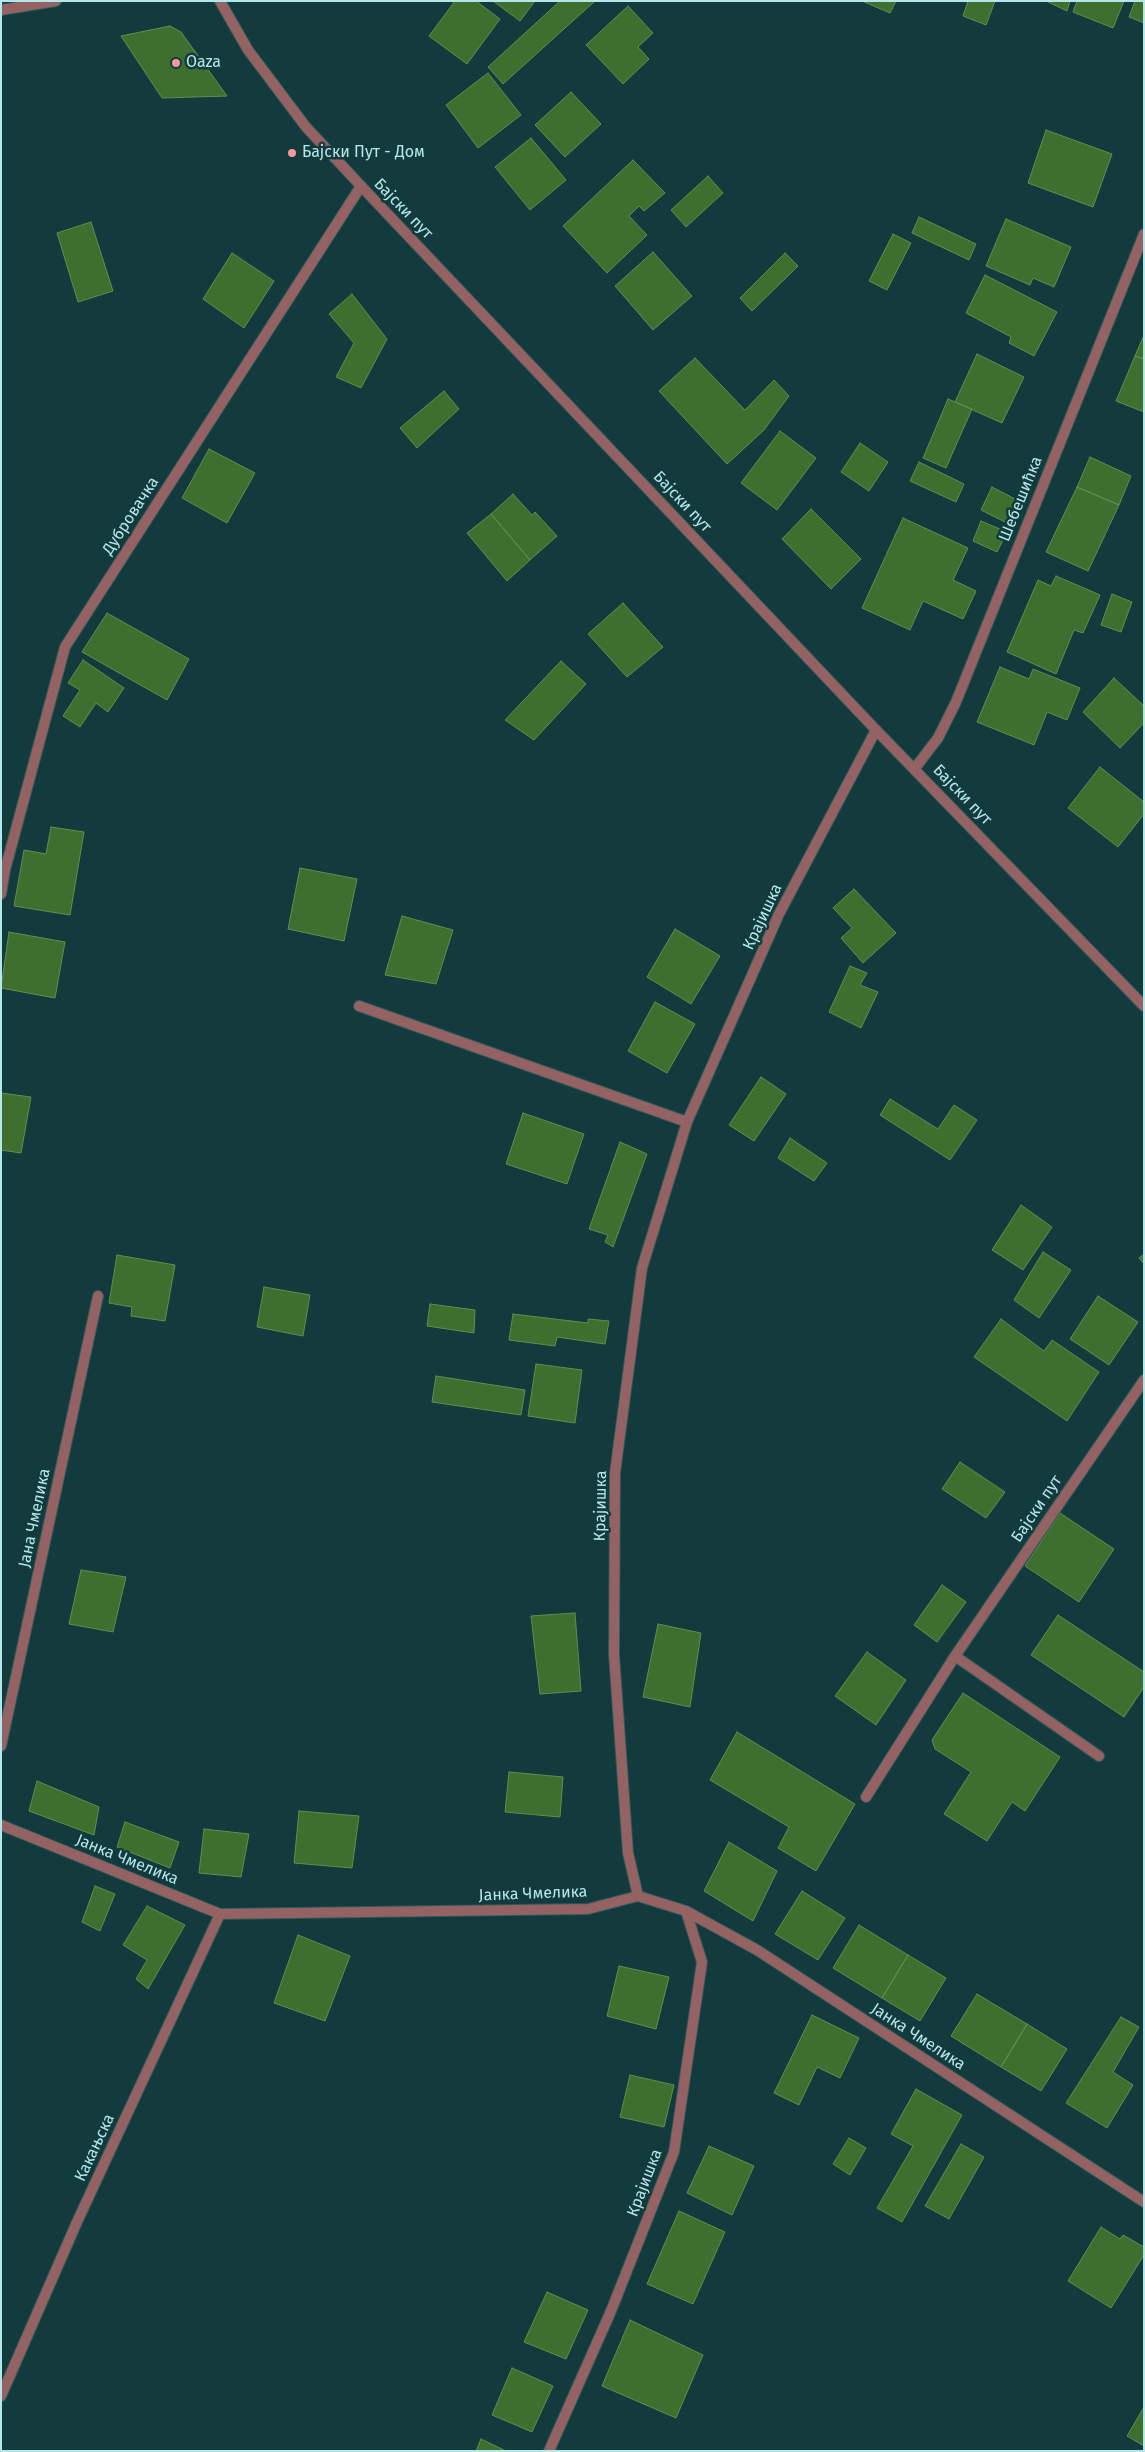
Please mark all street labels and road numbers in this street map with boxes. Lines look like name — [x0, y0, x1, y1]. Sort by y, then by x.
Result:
street label: Бајски пут — [369, 175, 437, 243]
street label: Шебешићка — [995, 454, 1047, 544]
street label: Бајски пут — [649, 467, 715, 537]
street label: Дубровачка — [99, 474, 163, 558]
street label: Бајски пут — [928, 761, 996, 829]
street label: Крајишка — [739, 881, 787, 953]
street label: Јана Чмелика — [15, 1467, 55, 1569]
street label: Крајишка — [591, 1470, 611, 1542]
street label: Бајски пут — [1008, 1472, 1066, 1546]
street label: Јанка Чмелика — [73, 1831, 181, 1889]
street label: Јанка Чмелика — [478, 1883, 588, 1905]
street label: Јанка Чмелика — [867, 1999, 969, 2075]
street label: Какањска — [71, 2111, 119, 2185]
street label: Крајишка — [623, 2146, 667, 2220]

